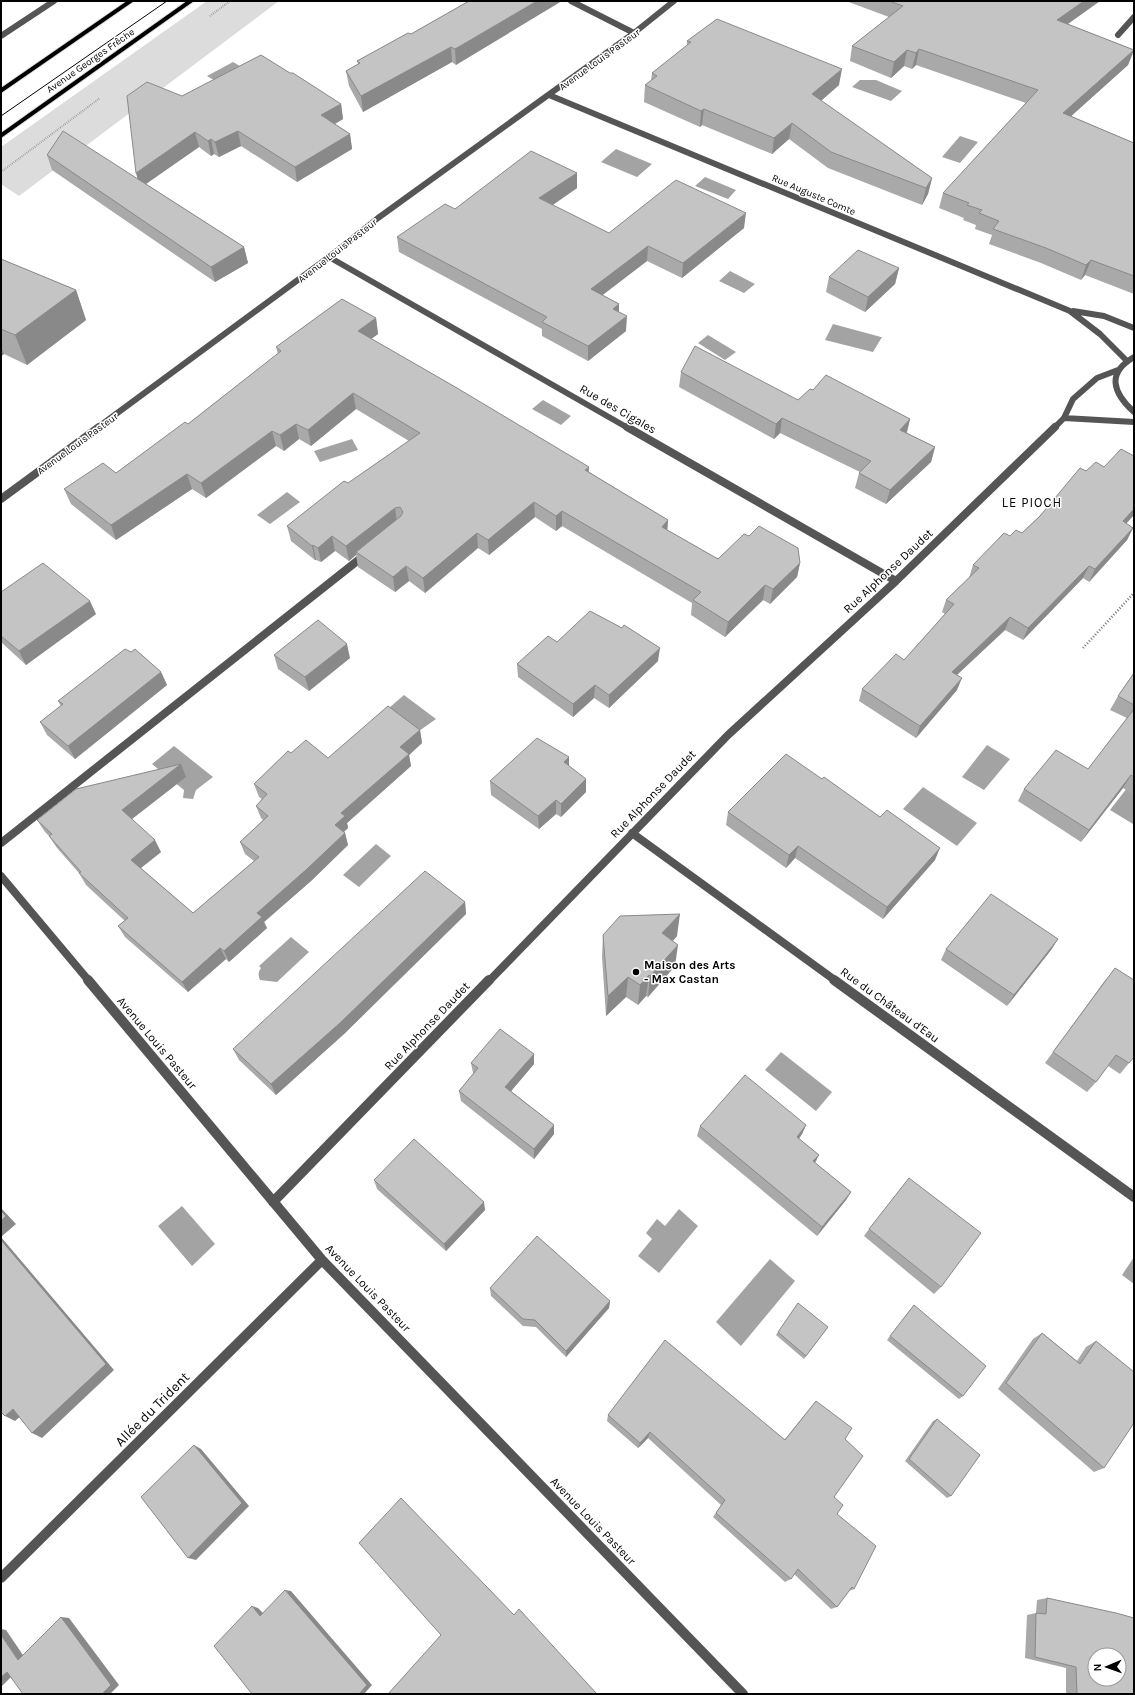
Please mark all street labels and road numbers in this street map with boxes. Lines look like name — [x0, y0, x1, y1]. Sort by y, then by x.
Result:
street label: Avenue Georges Frêche — [44, 26, 137, 96]
street label: Avenue Louis Pasteur — [557, 26, 643, 93]
street label: Rue Auguste Comte — [770, 172, 857, 218]
street label: Avenue Louis Pasteur — [296, 216, 380, 285]
street label: Rue des Cigales — [577, 381, 659, 437]
street label: Avenue Louis Pasteur — [35, 410, 121, 477]
street label: Rue Alphonse Daudet — [840, 526, 936, 616]
street label: Rue Alphonse Daudet — [607, 747, 699, 841]
street label: Rue du Château d'Eau — [838, 964, 942, 1046]
street label: Rue Alphonse Daudet — [381, 979, 473, 1073]
street label: Avenue Louis Pasteur — [114, 994, 200, 1093]
street label: Avenue Louis Pasteur — [323, 1241, 414, 1335]
street label: Allée du Trident — [112, 1369, 193, 1450]
street label: Avenue Louis Pasteur — [548, 1474, 639, 1568]

